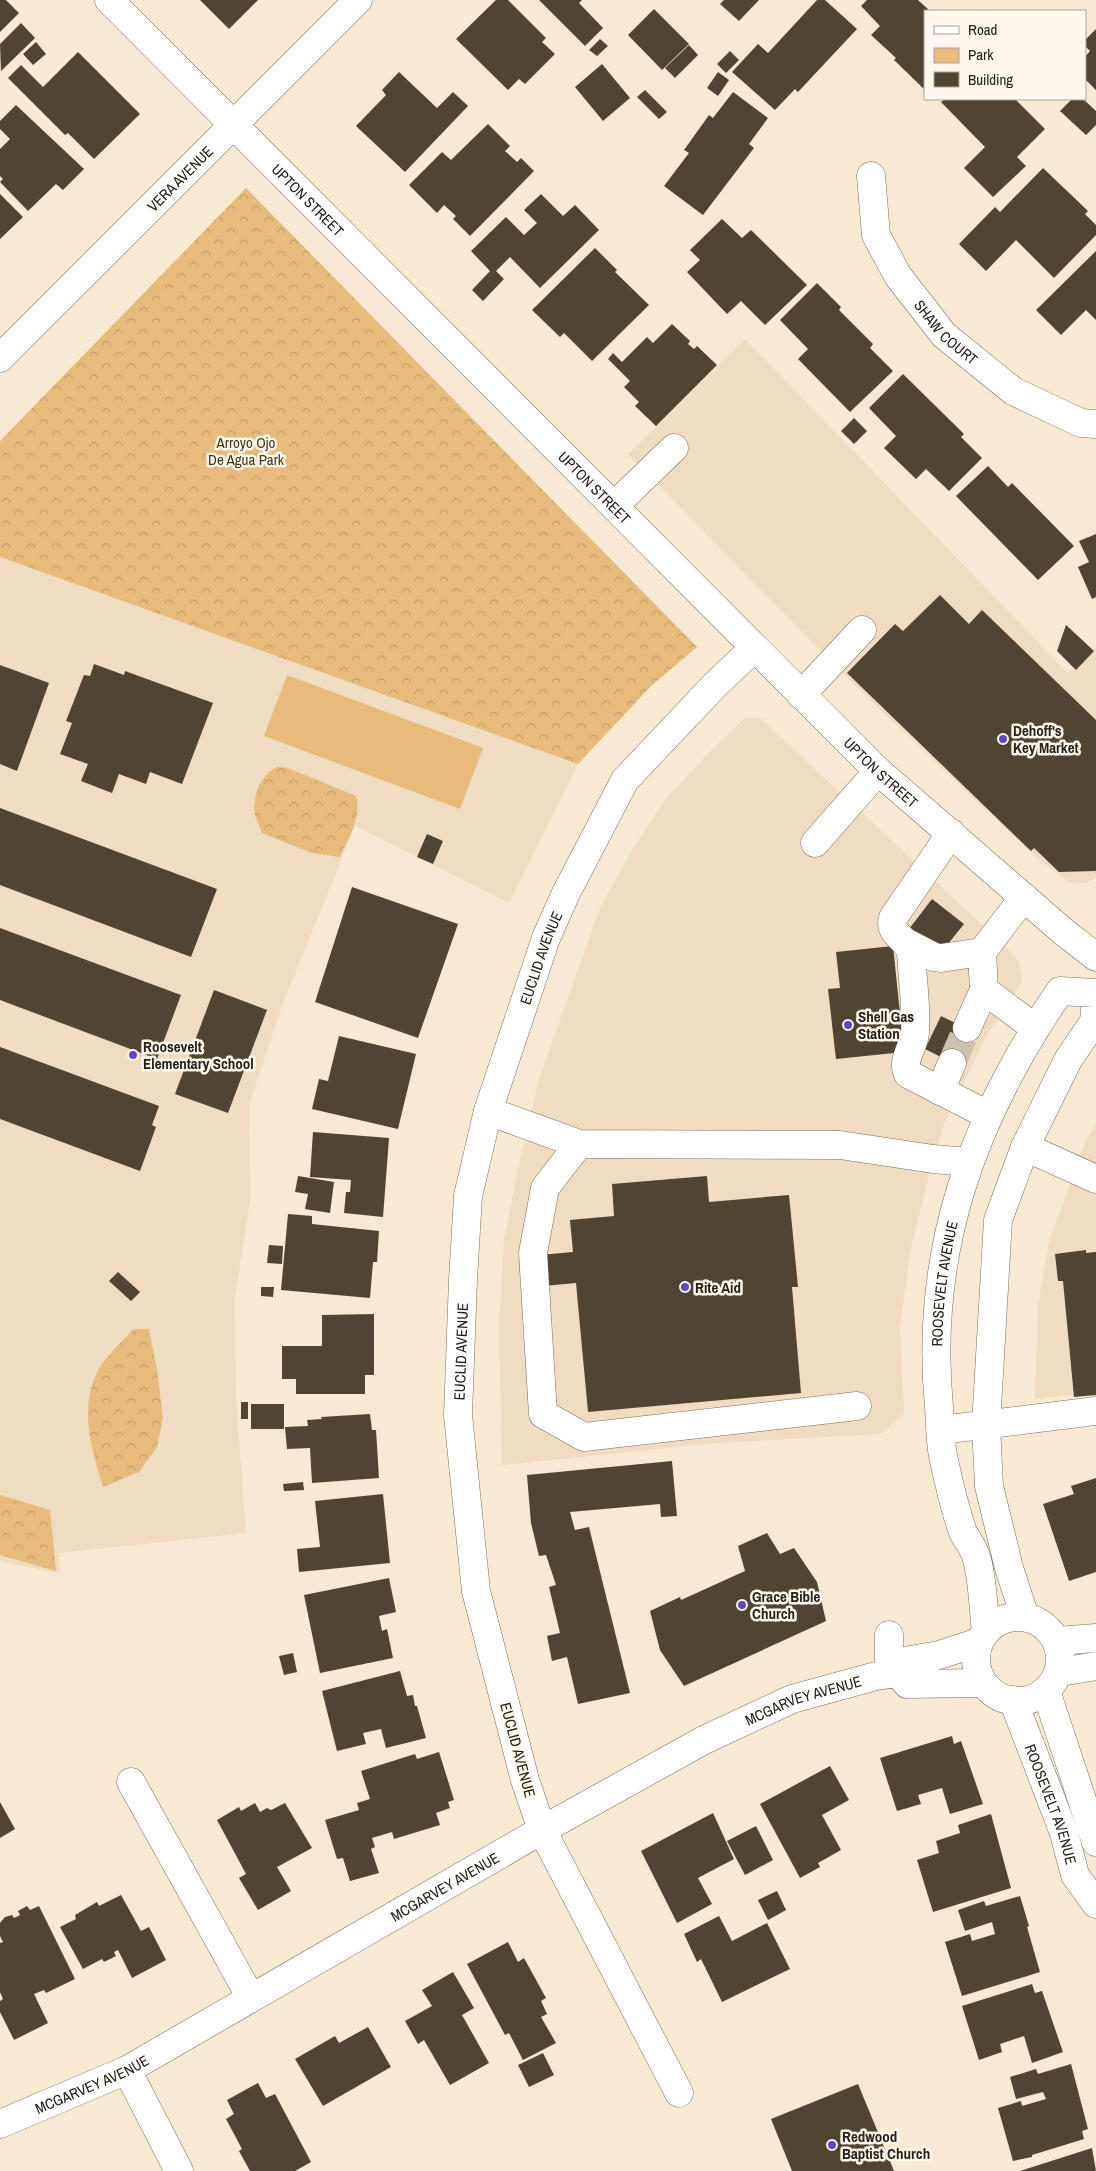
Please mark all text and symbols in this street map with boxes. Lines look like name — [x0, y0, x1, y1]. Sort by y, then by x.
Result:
legend — [924, 10, 1086, 100]
text: Road — [968, 19, 997, 40]
text: Park — [968, 44, 994, 65]
text: Building — [968, 69, 1013, 90]
street label: VERA AVENUE — [142, 141, 217, 216]
street label: UPTON STREET — [267, 159, 349, 241]
street label: SHAW COURT — [910, 295, 983, 369]
park label: Arroyo Ojo De Agua Park — [208, 432, 285, 470]
street label: UPTON STREET — [554, 446, 636, 528]
place label: Dehoff's Key Market — [1013, 720, 1079, 758]
street label: UPTON STREET — [839, 732, 923, 812]
marker: Dehoff's Key Market — [997, 733, 1009, 745]
street label: EUCLID AVENUE — [514, 908, 567, 1007]
place label: Shell Gas Station — [858, 1006, 914, 1044]
marker: Shell Gas Station — [842, 1019, 854, 1031]
place label: Roosevelt Elementary School — [143, 1036, 254, 1074]
marker: Roosevelt Elementary School — [127, 1049, 139, 1061]
street label: ROOSEVELT AVENUE — [926, 1218, 962, 1347]
place label: Rite Aid — [695, 1277, 741, 1298]
marker: Rite Aid — [679, 1281, 691, 1293]
street label: EUCLID AVENUE — [448, 1302, 473, 1401]
place label: Grace Bible Church — [752, 1586, 821, 1624]
marker: Grace Bible Church — [736, 1599, 748, 1611]
street label: MCGARVEY AVENUE — [741, 1670, 864, 1730]
street label: EUCLID AVENUE — [495, 1700, 541, 1800]
street label: ROOSEVELT AVENUE — [1020, 1741, 1082, 1867]
street label: MCGARVEY AVENUE — [386, 1847, 503, 1926]
street label: MCGARVEY AVENUE — [32, 2049, 152, 2119]
place label: Redwood Baptist Church — [842, 2126, 930, 2164]
marker: Redwood Baptist Church — [826, 2139, 838, 2151]

